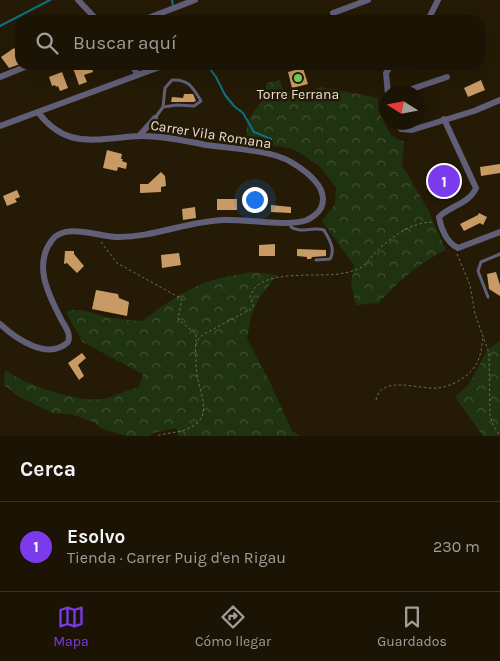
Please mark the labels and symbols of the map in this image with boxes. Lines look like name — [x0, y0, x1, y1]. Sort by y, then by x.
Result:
marker: Torre Ferrana — [292, 72, 304, 84]
north arrow — [380, 85, 425, 130]
place label: Torre Ferrana — [257, 86, 339, 103]
street label: Carrer Vila Romana — [149, 117, 273, 152]
pin: 1 — [428, 162, 460, 200]
your location — [242, 187, 268, 213]

